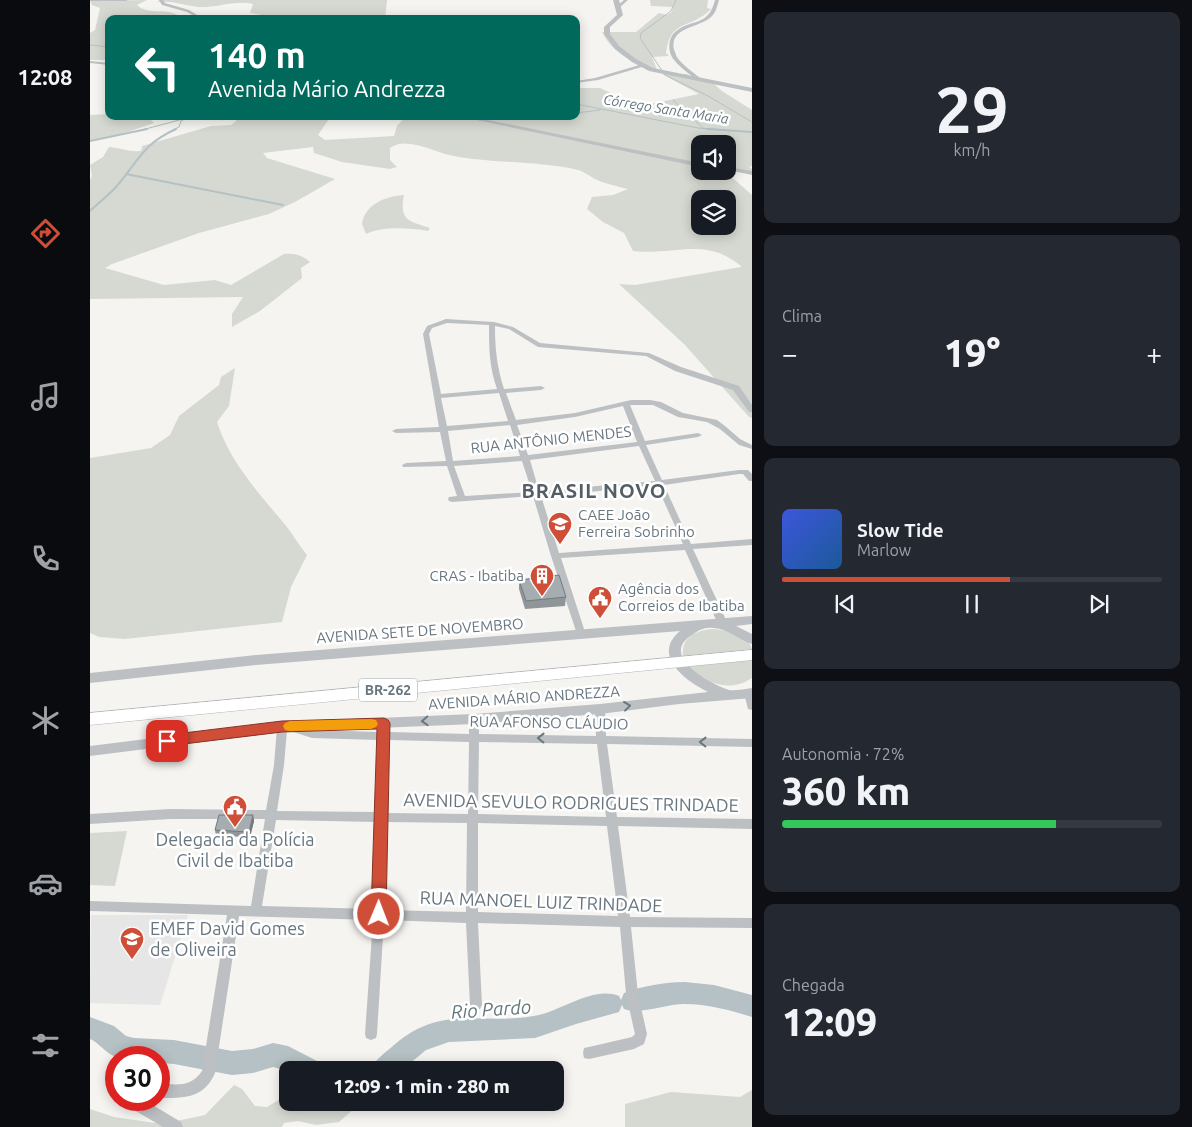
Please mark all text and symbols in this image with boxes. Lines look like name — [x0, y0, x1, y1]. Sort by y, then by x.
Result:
icon: left — [125, 35, 190, 100]
text: 140 m — [208, 35, 306, 75]
text: 12:08 — [17, 64, 73, 89]
text: 29 — [935, 72, 1009, 145]
text: Avenida Mário Andrezza — [208, 76, 446, 101]
water label: Córrego Santa Maria — [602, 91, 730, 127]
map controls — [691, 135, 736, 235]
button: sound — [691, 135, 736, 180]
text: km/h — [954, 141, 990, 159]
button: layers — [691, 190, 736, 235]
icon: directions — [28, 216, 63, 251]
text: Clima — [782, 307, 822, 325]
text: 19° — [944, 332, 1000, 374]
text: − — [782, 338, 798, 369]
text: + — [1146, 338, 1162, 369]
icon: music — [28, 379, 63, 414]
street label: RUA ANTÔNIO MENDES — [470, 423, 632, 456]
district label: BRASIL NOVO — [521, 479, 667, 502]
place label: CAEE João Ferreira Sobrinho — [578, 506, 695, 540]
school or university icon: CAEE João Ferreira Sobrinho — [547, 511, 573, 545]
text: Slow Tide — [857, 519, 944, 541]
icon: phone — [28, 541, 63, 576]
text: Marlow — [857, 541, 911, 559]
building icon: CRAS - Ibatiba — [529, 563, 555, 597]
place label: CRAS - Ibatiba — [430, 567, 524, 584]
place label: Agência dos Correios de Ibatiba — [618, 580, 745, 614]
public building icon: Agência dos Correios de Ibatiba — [587, 585, 613, 619]
icon: previous — [831, 590, 859, 618]
icon: pause — [958, 590, 986, 618]
icon: next — [1085, 590, 1113, 618]
street label: AVENIDA SETE DE NOVEMBRO — [316, 615, 524, 646]
road number: BR-262 — [359, 678, 417, 702]
street label: AVENIDA MÁRIO ANDREZZA — [428, 682, 621, 713]
one-way arrow — [624, 701, 632, 712]
icon: climate — [28, 703, 63, 738]
street label: RUA AFONSO CLÁUDIO — [469, 713, 629, 732]
one-way arrow — [421, 716, 429, 727]
pin — [146, 720, 188, 762]
icon: arrive — [153, 727, 181, 755]
one-way arrow — [537, 733, 544, 743]
one-way arrow — [699, 736, 707, 747]
text: Autonomia · 72% — [782, 745, 904, 763]
text: 360 km — [782, 770, 910, 812]
street label: AVENIDA SEVULO RODRIGUES TRINDADE — [403, 789, 739, 815]
public building icon: Delegacia da Polícia Civil de Ibatiba — [222, 794, 248, 828]
place label: Delegacia da Polícia Civil de Ibatiba — [155, 829, 315, 870]
icon: car — [28, 866, 63, 901]
position arrow — [352, 887, 404, 939]
street label: RUA MANOEL LUIZ TRINDADE — [419, 887, 663, 915]
place label: EMEF David Gomes de Oliveira — [150, 918, 305, 959]
school or university icon: EMEF David Gomes de Oliveira — [119, 926, 145, 960]
text: Chegada — [782, 976, 845, 994]
water label: Rio Pardo — [450, 995, 532, 1023]
text: 12:09 — [782, 1001, 877, 1043]
icon: filters — [28, 1028, 63, 1063]
speed limit sign: 30 — [105, 1046, 170, 1111]
text: 12:09 · 1 min · 280 m — [333, 1075, 510, 1097]

